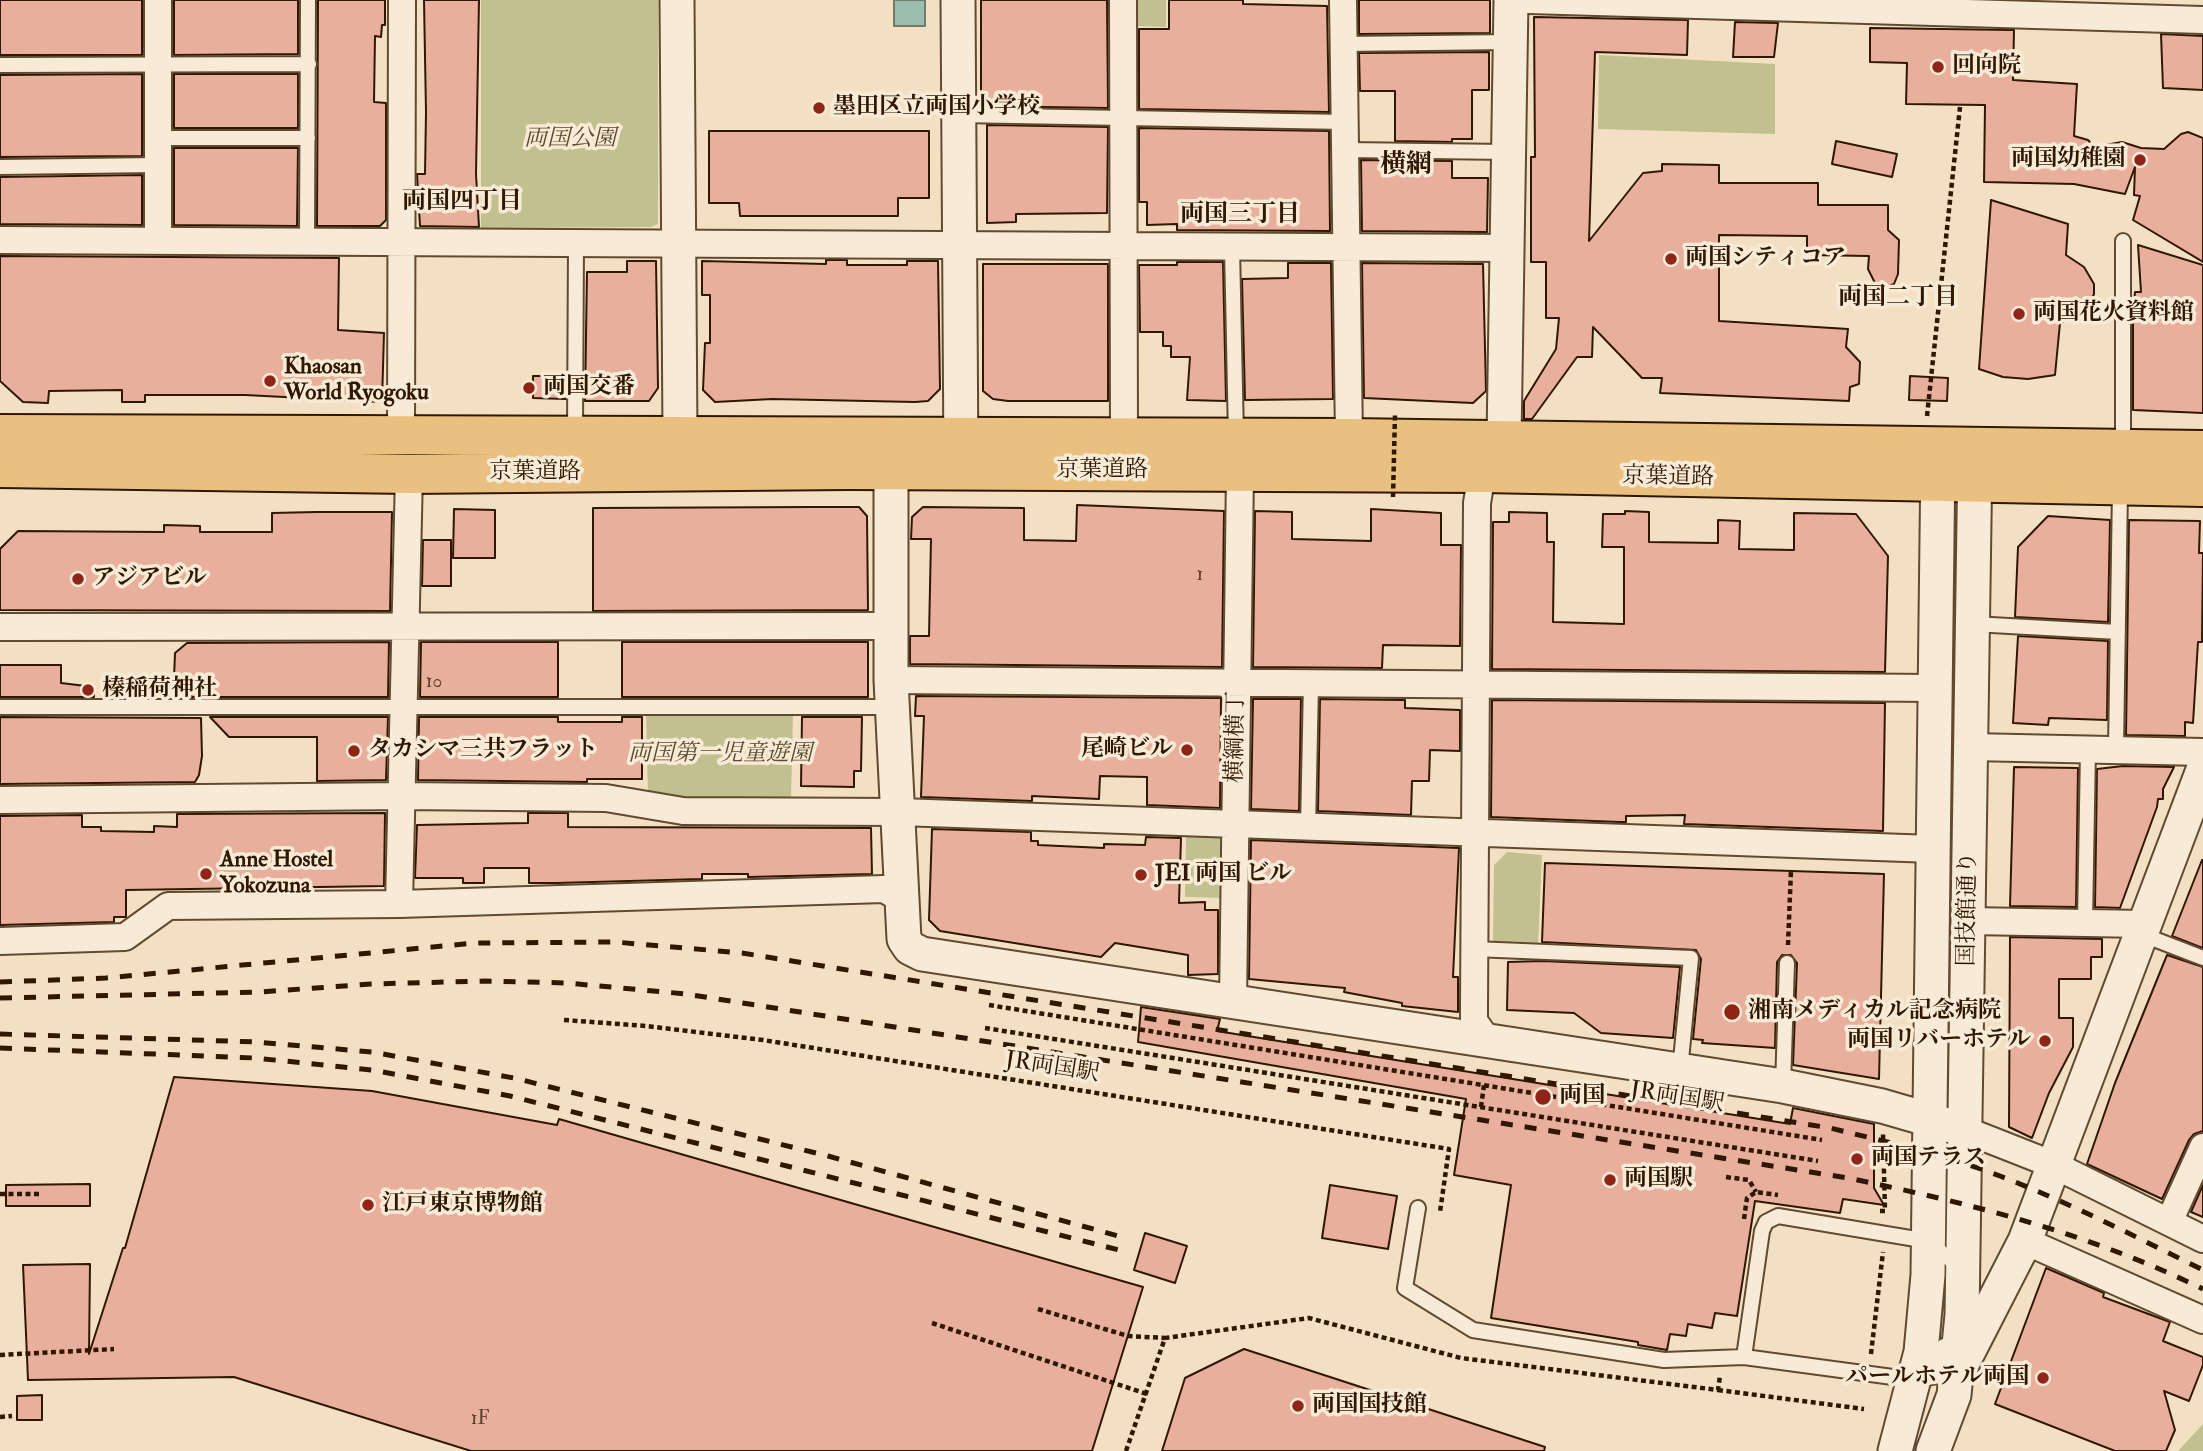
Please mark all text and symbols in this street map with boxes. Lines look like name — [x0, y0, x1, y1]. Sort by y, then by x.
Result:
place label: 回向院 — [1952, 53, 2021, 81]
marker: 回向院 — [1930, 59, 1946, 75]
place label: 墨田区立両国小学校 — [833, 94, 1040, 122]
marker: 墨田区立両国小学校 — [811, 100, 827, 116]
park label: 両国公園 — [524, 126, 616, 154]
place label: 両国幼稚園 — [2011, 146, 2126, 174]
district label: 横網 — [1380, 150, 1432, 182]
marker: 両国幼稚園 — [2132, 152, 2148, 168]
district label: 両国四丁目 — [402, 189, 522, 217]
district label: 両国三丁目 — [1180, 202, 1300, 230]
place label: 両国シティコア — [1685, 245, 1846, 273]
marker: 両国シティコア — [1663, 251, 1679, 267]
district label: 両国二丁目 — [1838, 285, 1958, 313]
place label: 両国花火資料館 — [2033, 300, 2194, 328]
marker: 両国花火資料館 — [2011, 306, 2027, 322]
place label: Khaosan World Ryogoku — [284, 354, 429, 408]
marker: Khaosan World Ryogoku — [262, 373, 278, 389]
place label: 両国交番 — [543, 374, 635, 402]
marker: 両国交番 — [521, 380, 537, 396]
street label: 京葉道路 — [1056, 457, 1148, 485]
street label: 京葉道路 — [489, 459, 581, 487]
street label: 京葉道路 — [1622, 463, 1714, 493]
place label: アジアビル — [92, 565, 207, 593]
house number: 1 — [1197, 565, 1203, 587]
marker: アジアビル — [70, 571, 86, 587]
house number: 10 — [426, 672, 442, 694]
place label: 榛稲荷神社 — [102, 676, 217, 704]
marker: 榛稲荷神社 — [80, 682, 96, 698]
street label: 横綱横丁 — [1222, 691, 1252, 783]
place label: 尾崎ビル — [1081, 736, 1173, 764]
place label: タカシマ三共フラット — [368, 737, 598, 765]
park label: 両国第一児童遊園 — [628, 741, 812, 769]
marker: 尾崎ビル — [1179, 742, 1195, 758]
marker: タカシマ三共フラット — [346, 743, 362, 759]
place label: Anne Hostel Yokozuna — [220, 847, 333, 901]
street label: 国技館通り — [1954, 851, 1984, 967]
place label: JEI 両国 ビル — [1155, 861, 1292, 889]
marker: Anne Hostel Yokozuna — [198, 866, 214, 882]
marker: JEI 両国 ビル — [1133, 867, 1149, 883]
place label: 湘南メディカル記念病院 — [1748, 998, 2001, 1026]
marker: 湘南メディカル記念病院 — [1722, 1002, 1742, 1022]
place label: 両国リバーホテル — [1847, 1027, 2031, 1055]
marker: 両国リバーホテル — [2037, 1033, 2053, 1049]
street label: JR両国駅 — [1003, 1047, 1101, 1089]
street label: JR両国駅 — [1628, 1077, 1726, 1119]
place label: 両国 — [1559, 1083, 1605, 1111]
marker: 両国 — [1533, 1087, 1553, 1107]
place label: 両国テラス — [1871, 1145, 1986, 1173]
marker: 両国テラス — [1849, 1151, 1865, 1167]
place label: 両国駅 — [1624, 1166, 1693, 1194]
marker: 両国駅 — [1602, 1172, 1618, 1188]
place label: 江戸東京博物館 — [382, 1191, 543, 1219]
marker: 江戸東京博物館 — [360, 1197, 376, 1213]
place label: パールホテル両国 — [1845, 1364, 2029, 1392]
marker: パールホテル両国 — [2035, 1370, 2051, 1386]
place label: 両国国技館 — [1312, 1392, 1427, 1420]
marker: 両国国技館 — [1290, 1398, 1306, 1414]
house number: 1F — [471, 1409, 489, 1431]

